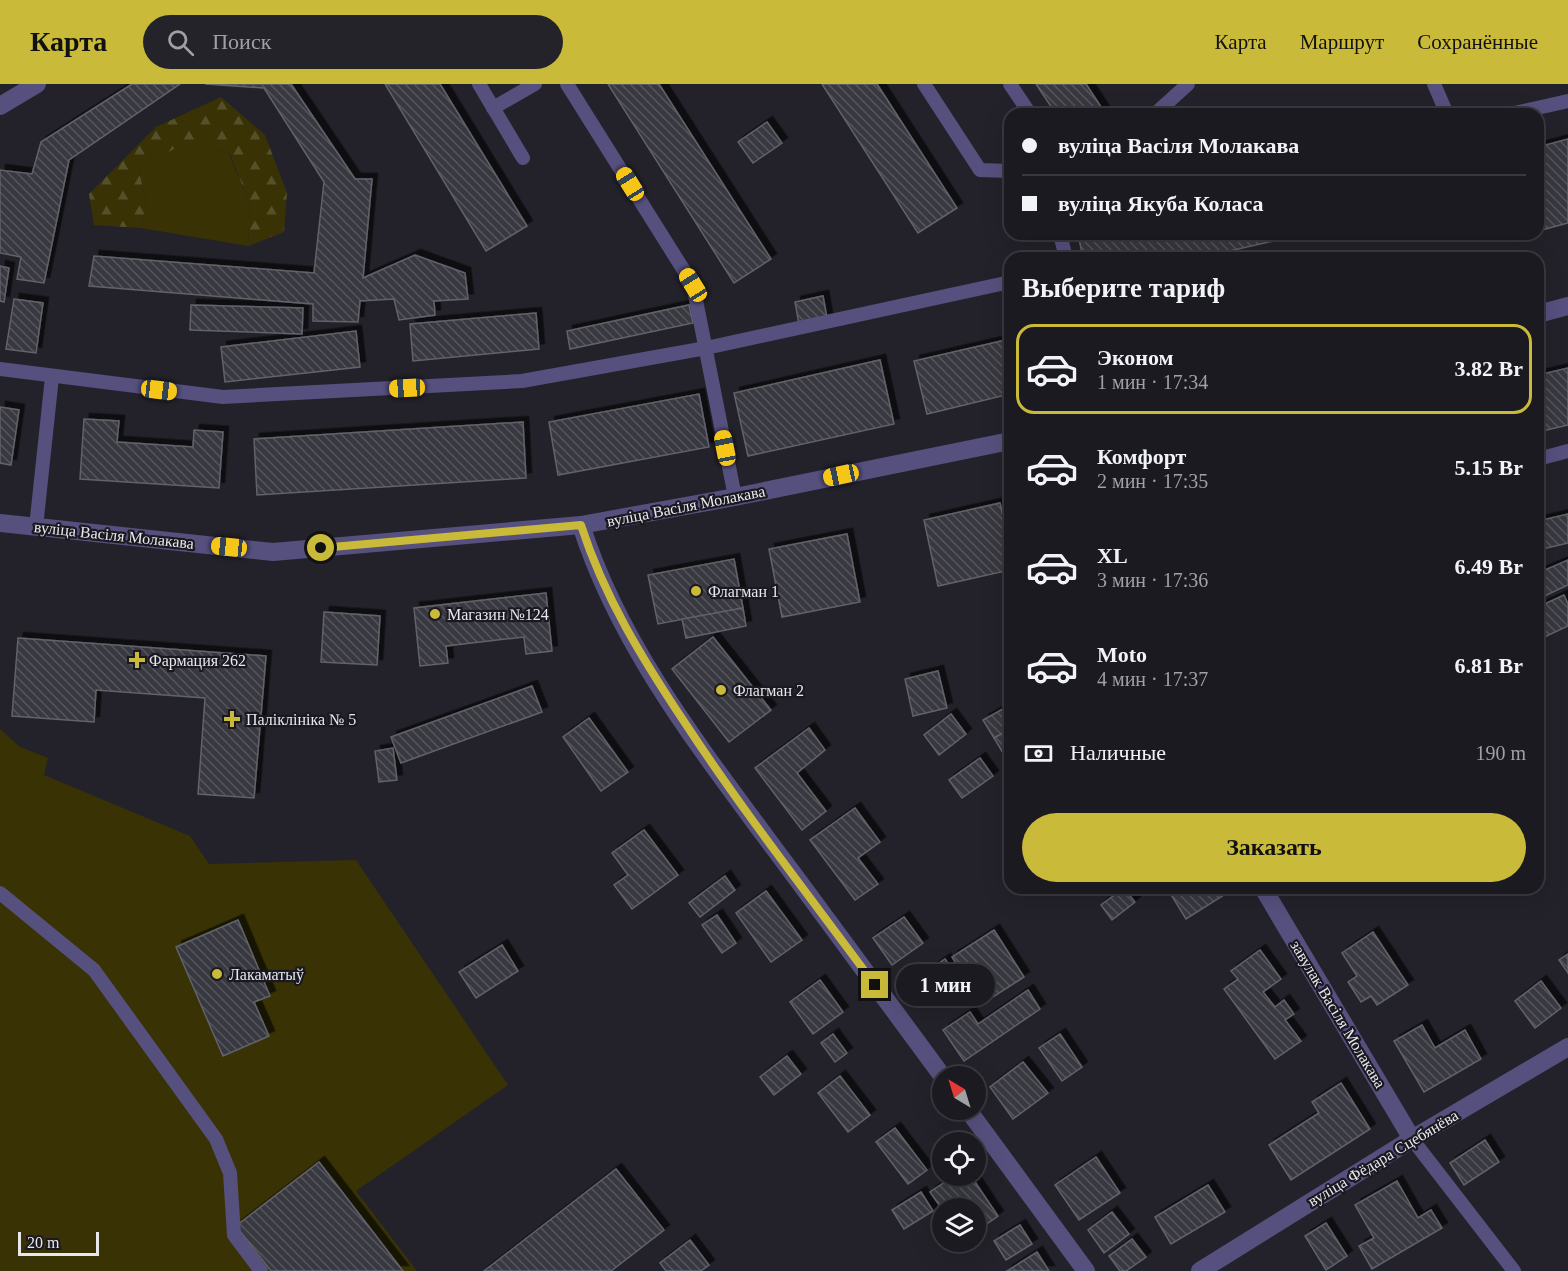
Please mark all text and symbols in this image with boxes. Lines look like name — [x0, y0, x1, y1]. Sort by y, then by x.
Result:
search box — [143, 15, 563, 69]
text: Карта — [30, 26, 107, 57]
icon: search — [164, 26, 197, 59]
text: Поиск — [212, 29, 271, 54]
text: Карта — [1215, 30, 1267, 54]
text: Маршрут — [1300, 30, 1384, 54]
text: Сохранённые — [1417, 30, 1538, 54]
text: вуліца Васіля Молакава — [1058, 133, 1299, 158]
car — [613, 164, 647, 204]
text: вуліца Якуба Коласа — [1058, 191, 1264, 216]
car — [676, 265, 710, 305]
text: Выберите тариф — [1022, 273, 1225, 303]
icon: car — [1025, 342, 1079, 396]
text: Эконом — [1097, 345, 1174, 370]
text: 3.82 Br — [1455, 356, 1523, 381]
text: 1 мин · 17:34 — [1097, 371, 1208, 393]
car — [389, 378, 425, 398]
car — [140, 379, 178, 401]
car — [713, 429, 737, 467]
icon: car — [1025, 441, 1079, 495]
text: Комфорт — [1097, 444, 1186, 469]
text: 5.15 Br — [1455, 455, 1523, 480]
car — [822, 462, 860, 488]
text: 2 мин · 17:35 — [1097, 470, 1208, 492]
street label: вуліца Васіля Молакава — [605, 482, 767, 531]
street label: вуліца Васіля Молакава — [33, 518, 195, 553]
route start — [307, 534, 334, 561]
car — [210, 536, 248, 558]
icon: car — [1025, 540, 1079, 594]
text: XL — [1097, 543, 1128, 568]
text: 6.49 Br — [1455, 554, 1523, 579]
text: 3 мин · 17:36 — [1097, 569, 1208, 591]
place label: Флагман 1 — [708, 583, 779, 600]
marker: Флагман 1 — [689, 584, 703, 598]
place label: Магазин №124 — [447, 606, 549, 623]
marker: Магазин №124 — [428, 607, 442, 621]
icon: car — [1025, 639, 1079, 693]
text: Moto — [1097, 642, 1147, 667]
place label: Фармация 262 — [149, 652, 246, 670]
marker: Фармация 262 — [130, 653, 144, 667]
text: 6.81 Br — [1455, 653, 1523, 678]
text: 4 мин · 17:37 — [1097, 668, 1208, 690]
place label: Флагман 2 — [733, 682, 804, 699]
marker: Флагман 2 — [714, 683, 728, 697]
marker: Паліклініка № 5 — [223, 710, 241, 728]
place label: Паліклініка № 5 — [246, 711, 356, 728]
icon: cash — [1022, 737, 1055, 770]
text: Наличные — [1070, 740, 1166, 765]
text: 190 m — [1475, 742, 1526, 764]
button: Заказать — [1022, 813, 1526, 882]
street label: завулак Васіля Молакава — [1286, 937, 1389, 1091]
callout: 1 мин — [896, 964, 995, 1006]
place label: Лакаматыў — [229, 966, 304, 984]
marker: Лакаматыў — [210, 967, 224, 981]
route end — [861, 971, 888, 998]
text: 1 мин — [920, 974, 971, 996]
north arrow — [932, 1066, 986, 1120]
map controls — [932, 1066, 986, 1252]
street label: вуліца Фёдара Сцебянёва — [1305, 1106, 1462, 1210]
button: locate — [932, 1132, 986, 1186]
button: layers — [932, 1198, 986, 1252]
scale bar — [18, 1229, 99, 1256]
text: 20 m — [27, 1234, 59, 1251]

